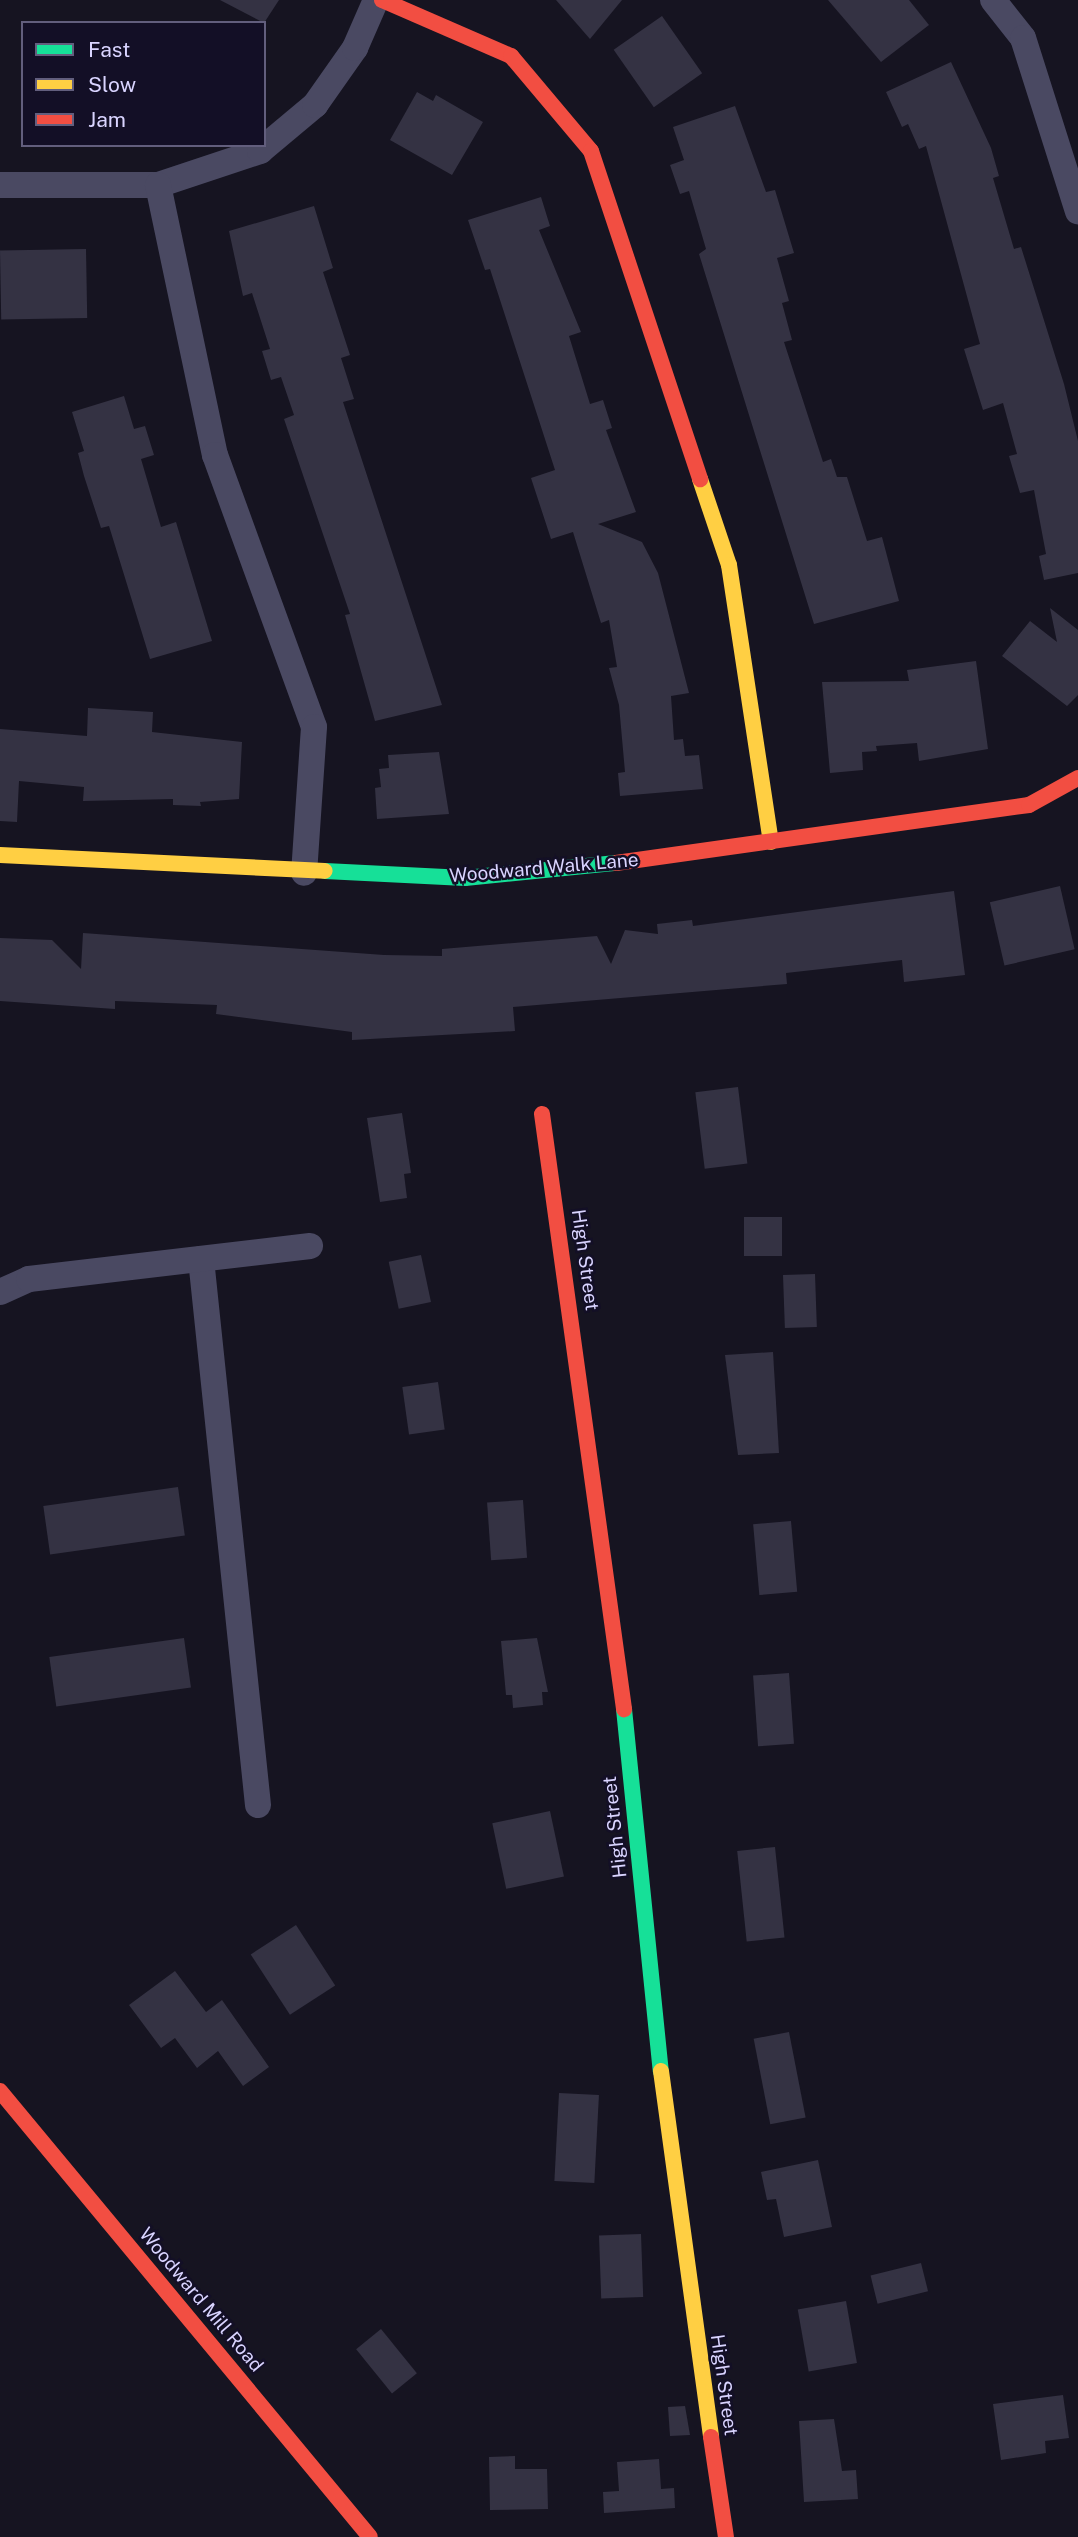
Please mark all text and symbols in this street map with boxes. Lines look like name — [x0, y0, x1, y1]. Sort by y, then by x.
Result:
legend — [21, 21, 266, 147]
text: Fast — [88, 37, 130, 62]
text: Slow — [88, 72, 136, 97]
text: Jam — [88, 107, 126, 132]
street label: Woodward Walk Lane — [448, 848, 640, 888]
street label: High Street — [567, 1208, 603, 1312]
street label: High Street — [598, 1775, 632, 1879]
street label: Woodward Mill Road — [134, 2223, 268, 2377]
street label: High Street — [706, 2333, 742, 2437]

